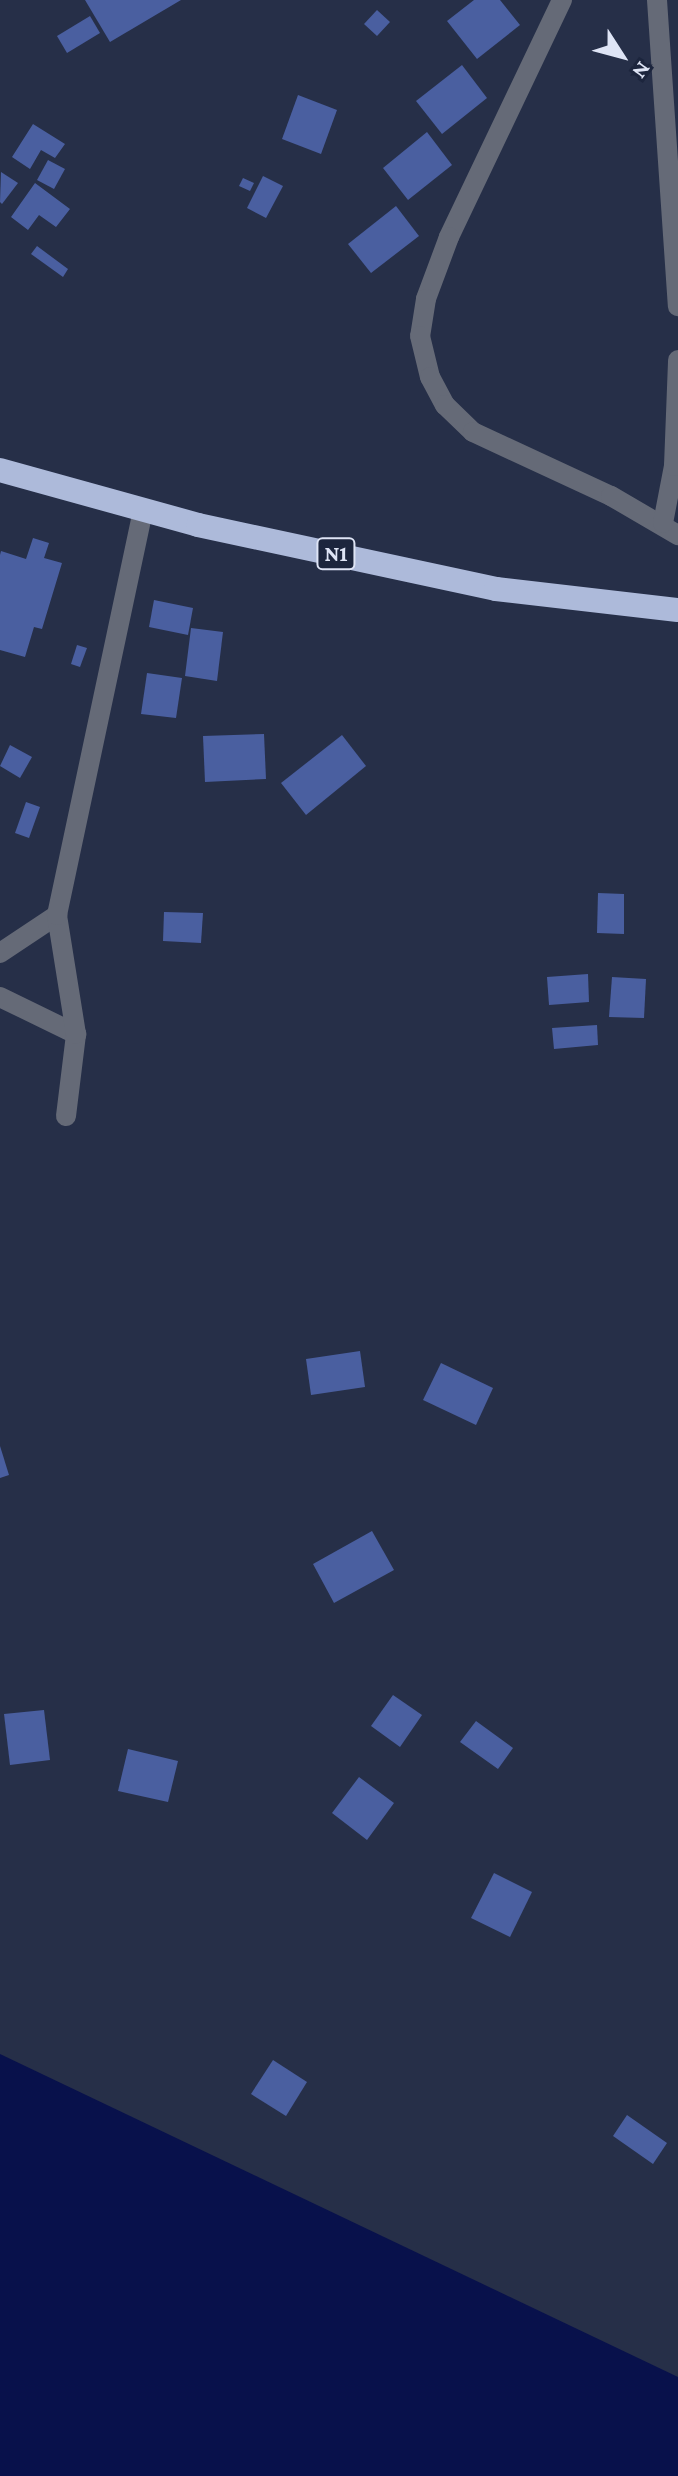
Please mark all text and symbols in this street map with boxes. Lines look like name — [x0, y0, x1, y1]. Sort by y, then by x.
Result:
north arrow — [582, 16, 662, 96]
text: N — [627, 57, 656, 84]
road number: N1 — [316, 536, 356, 572]

